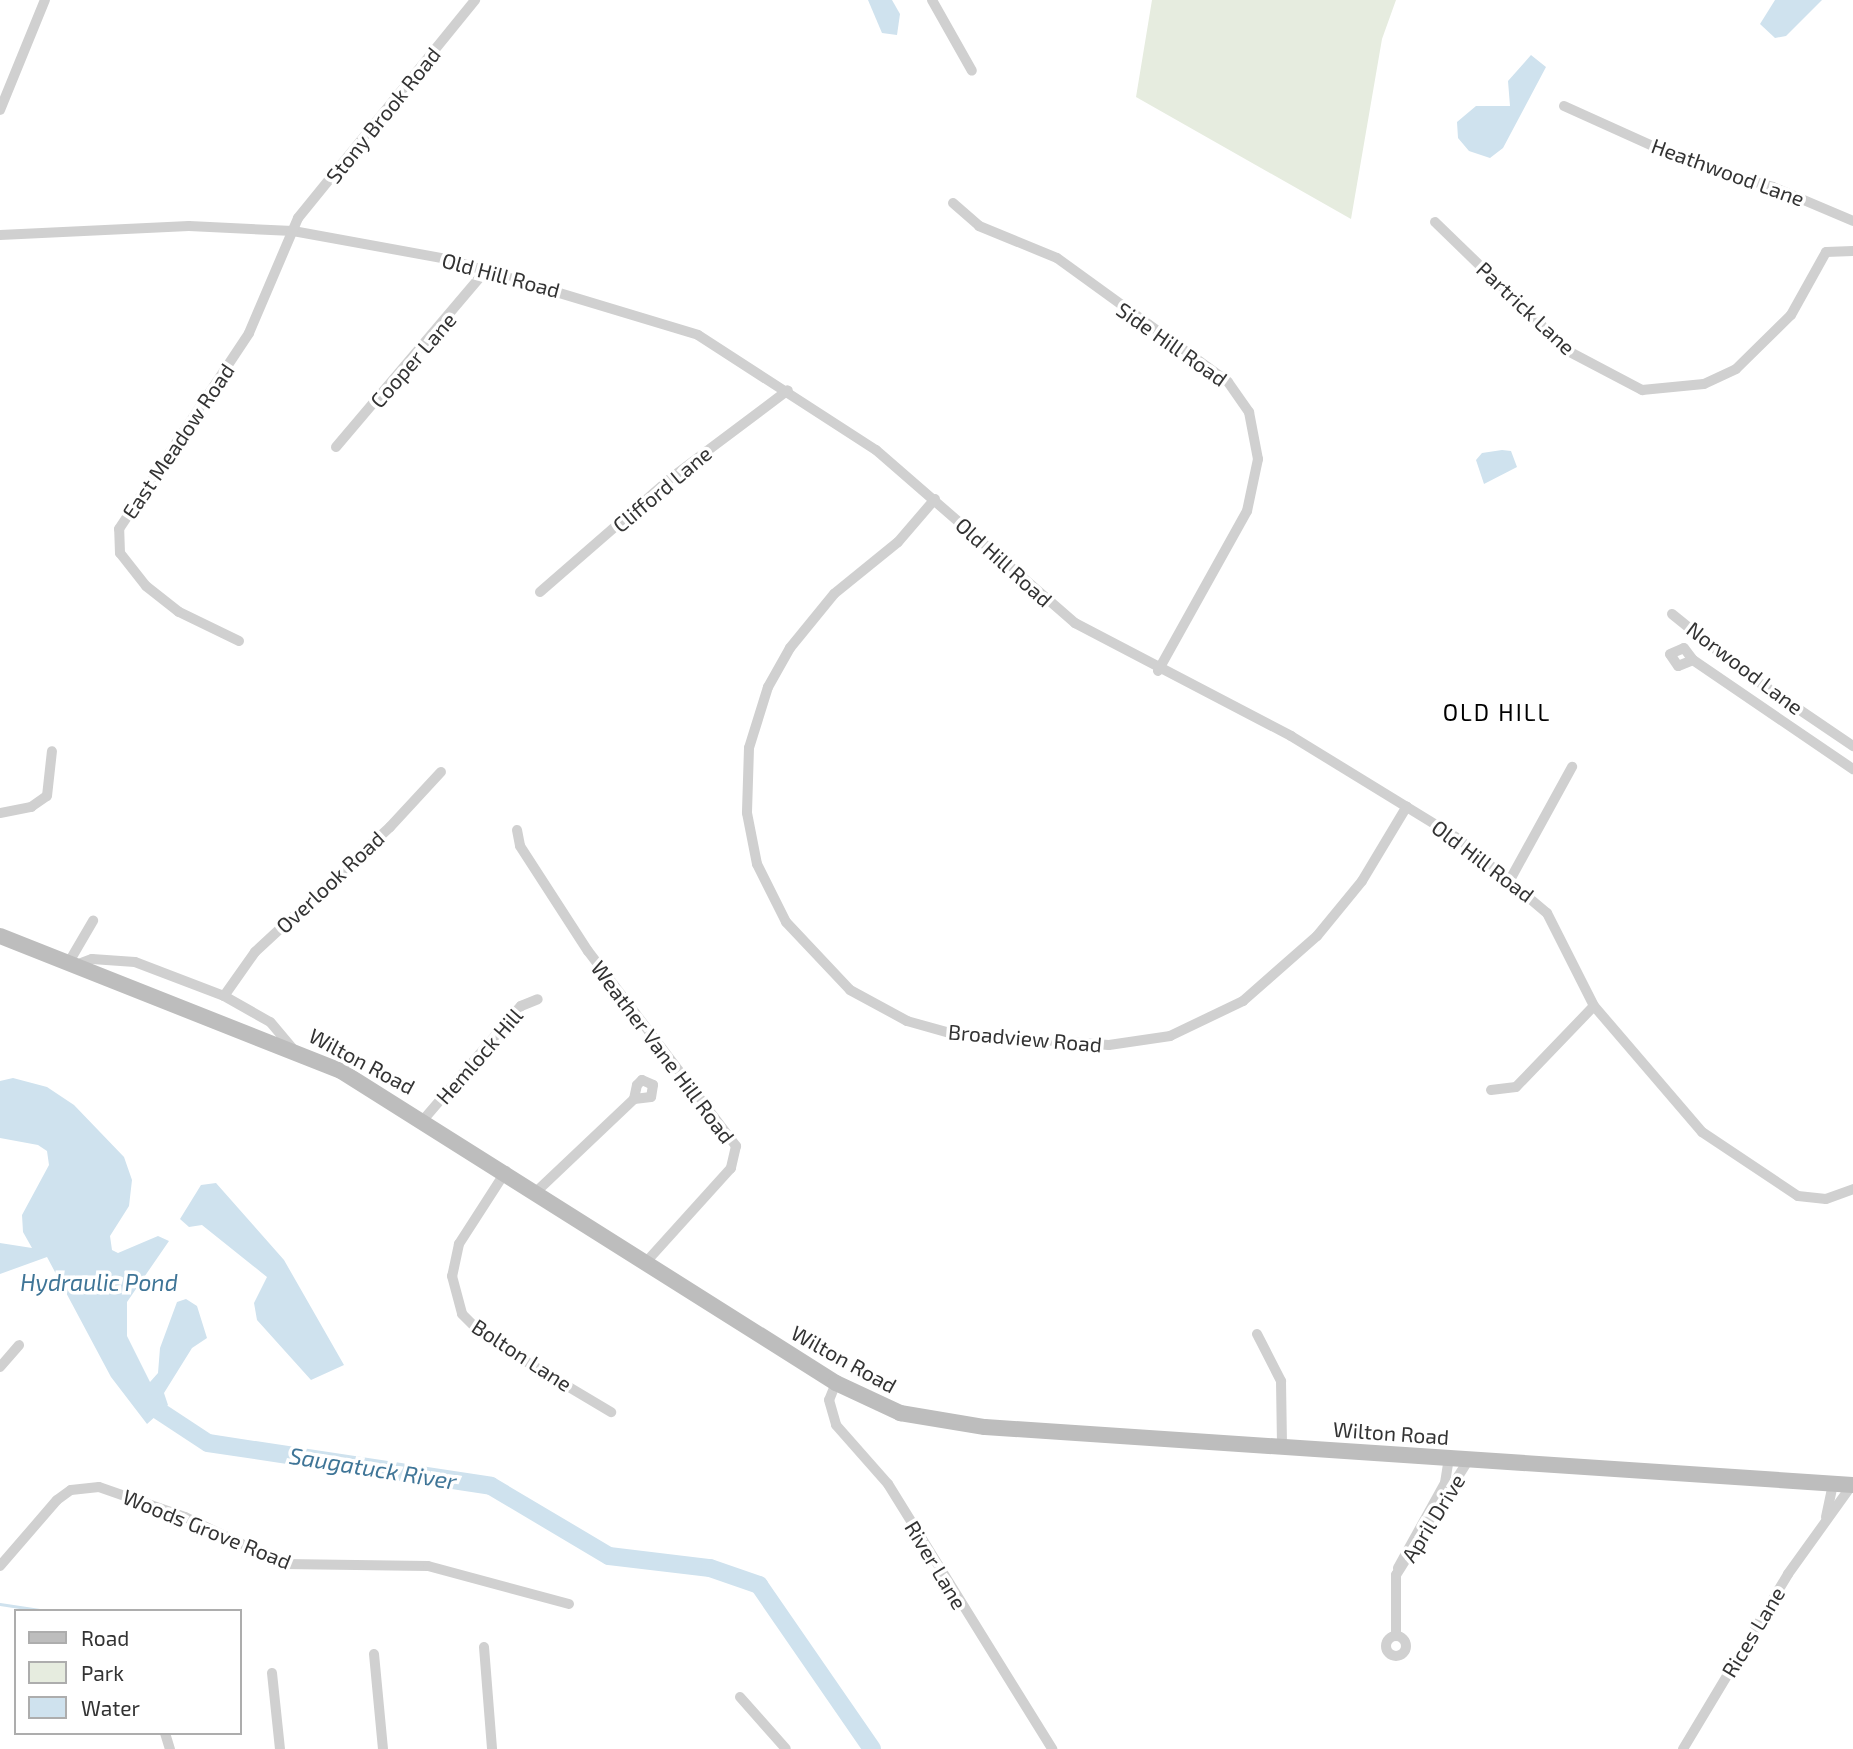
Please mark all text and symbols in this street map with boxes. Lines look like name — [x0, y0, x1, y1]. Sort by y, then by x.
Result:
street label: Stony Brook Road — [320, 42, 446, 188]
street label: Heathwood Lane — [1648, 133, 1808, 211]
street label: Old Hill Road — [439, 247, 563, 303]
street label: Partrick Lane — [1472, 256, 1580, 360]
street label: Side Hill Road — [1112, 296, 1232, 392]
street label: Cooper Lane — [365, 307, 461, 413]
street label: East Meadow Road — [117, 358, 239, 524]
street label: Clifford Lane — [608, 441, 716, 537]
street label: Old Hill Road — [950, 512, 1058, 612]
street label: Norwood Lane — [1682, 616, 1808, 720]
district label: OLD HILL — [1444, 698, 1550, 726]
street label: Old Hill Road — [1427, 814, 1539, 908]
street label: Overlook Road — [271, 826, 389, 938]
street label: Weather Vane Hill Road — [586, 955, 740, 1149]
street label: Hemlock Hill — [430, 1003, 528, 1109]
street label: Broadview Road — [947, 1019, 1103, 1057]
street label: Wilton Road — [305, 1023, 419, 1099]
water label: Hydraulic Pond — [20, 1268, 178, 1296]
street label: Bolton Lane — [467, 1313, 577, 1397]
street label: Wilton Road — [787, 1320, 901, 1398]
street label: Wilton Road — [1332, 1416, 1450, 1450]
water label: Saugatuck River — [287, 1441, 459, 1495]
street label: April Drive — [1396, 1469, 1470, 1567]
street label: Woods Grove Road — [119, 1484, 295, 1574]
street label: River Lane — [900, 1516, 972, 1614]
street label: Rices Lane — [1716, 1582, 1790, 1682]
legend — [14, 1609, 242, 1735]
text: Road — [81, 1625, 129, 1650]
text: Park — [81, 1660, 124, 1685]
text: Water — [81, 1695, 140, 1720]

